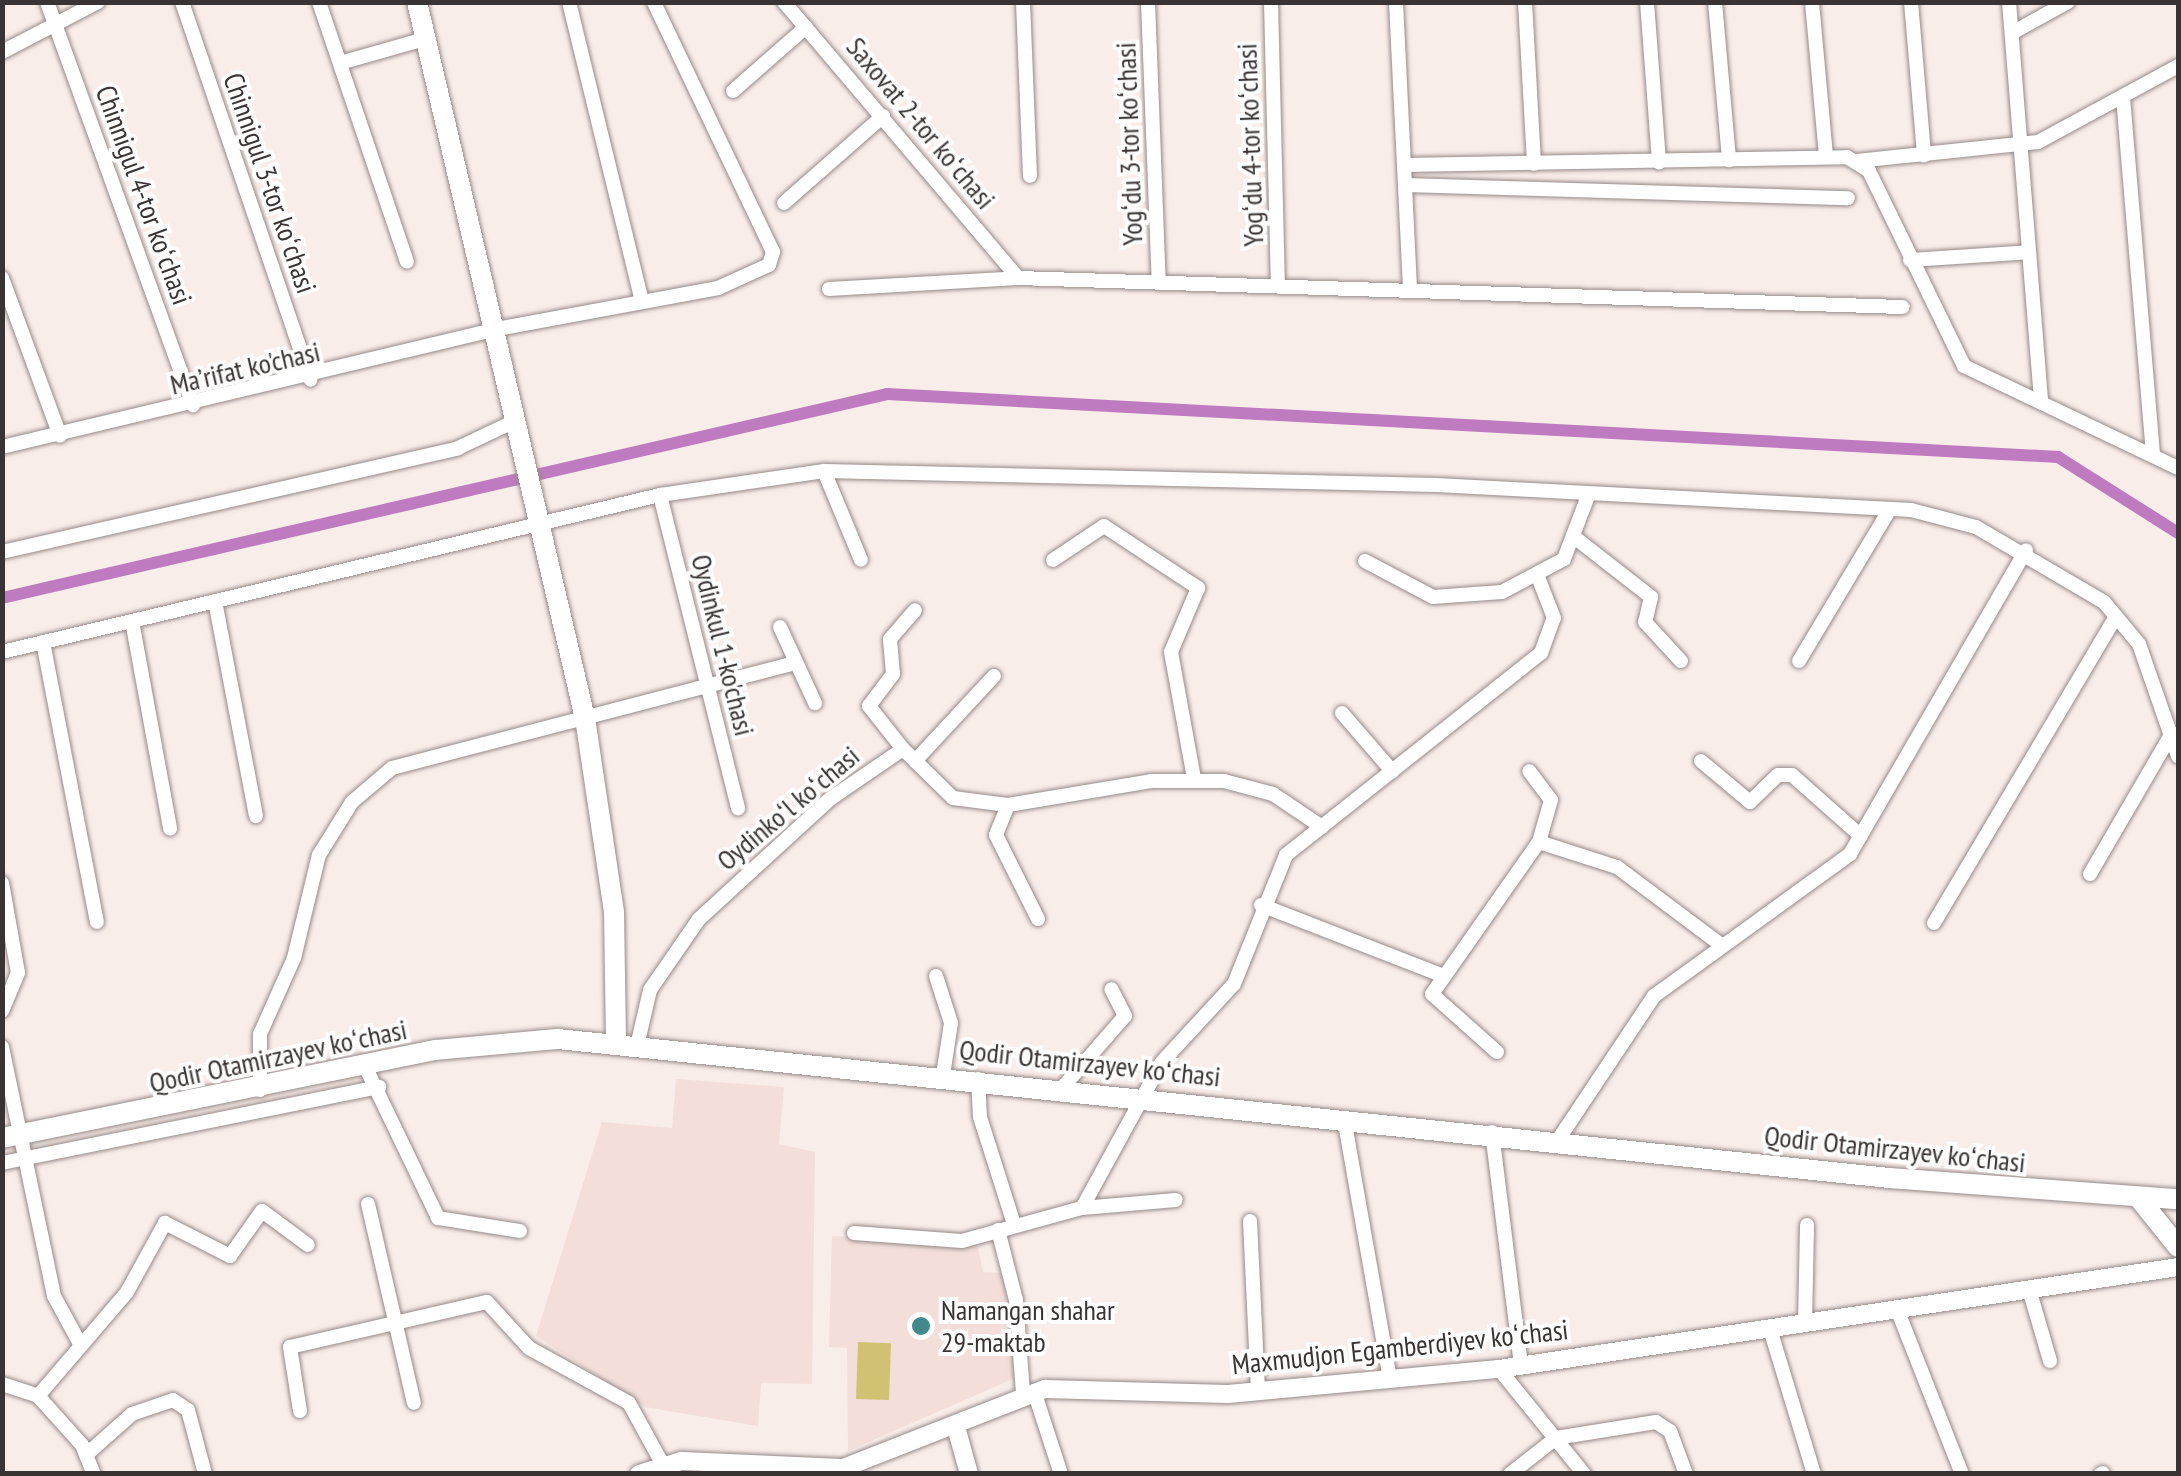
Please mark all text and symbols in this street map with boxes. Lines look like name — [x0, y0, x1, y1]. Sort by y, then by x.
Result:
street label: Saxovat 2-tor koʻchasi — [839, 30, 1003, 216]
street label: Yogʻdu 3-tor koʻchasi — [1109, 42, 1149, 246]
street label: Yogʻdu 4-tor koʻchasi — [1230, 43, 1270, 247]
street label: Chinnigul 3-tor koʻchasi — [217, 69, 323, 297]
street label: Chinnigul 4-tor koʻchasi — [89, 81, 199, 309]
street label: Maʼrifat ko'chasi — [167, 334, 323, 402]
street label: Oydinkul 1-ko'chasi — [684, 551, 762, 739]
street label: Oydinkoʻl koʻchasi — [710, 739, 866, 877]
street label: Qodir Otamirzayev koʻchasi — [146, 1012, 410, 1100]
street label: Qodir Otamirzayev koʻchasi — [957, 1033, 1223, 1093]
street label: Qodir Otamirzayev koʻchasi — [1762, 1119, 2028, 1179]
place label: Namangan shahar 29-maktab — [941, 1293, 1115, 1359]
street label: Maxmudjon Egamberdiyev koʻchasi — [1230, 1313, 1570, 1381]
marker: Namangan shahar 29-maktab — [910, 1315, 932, 1337]

